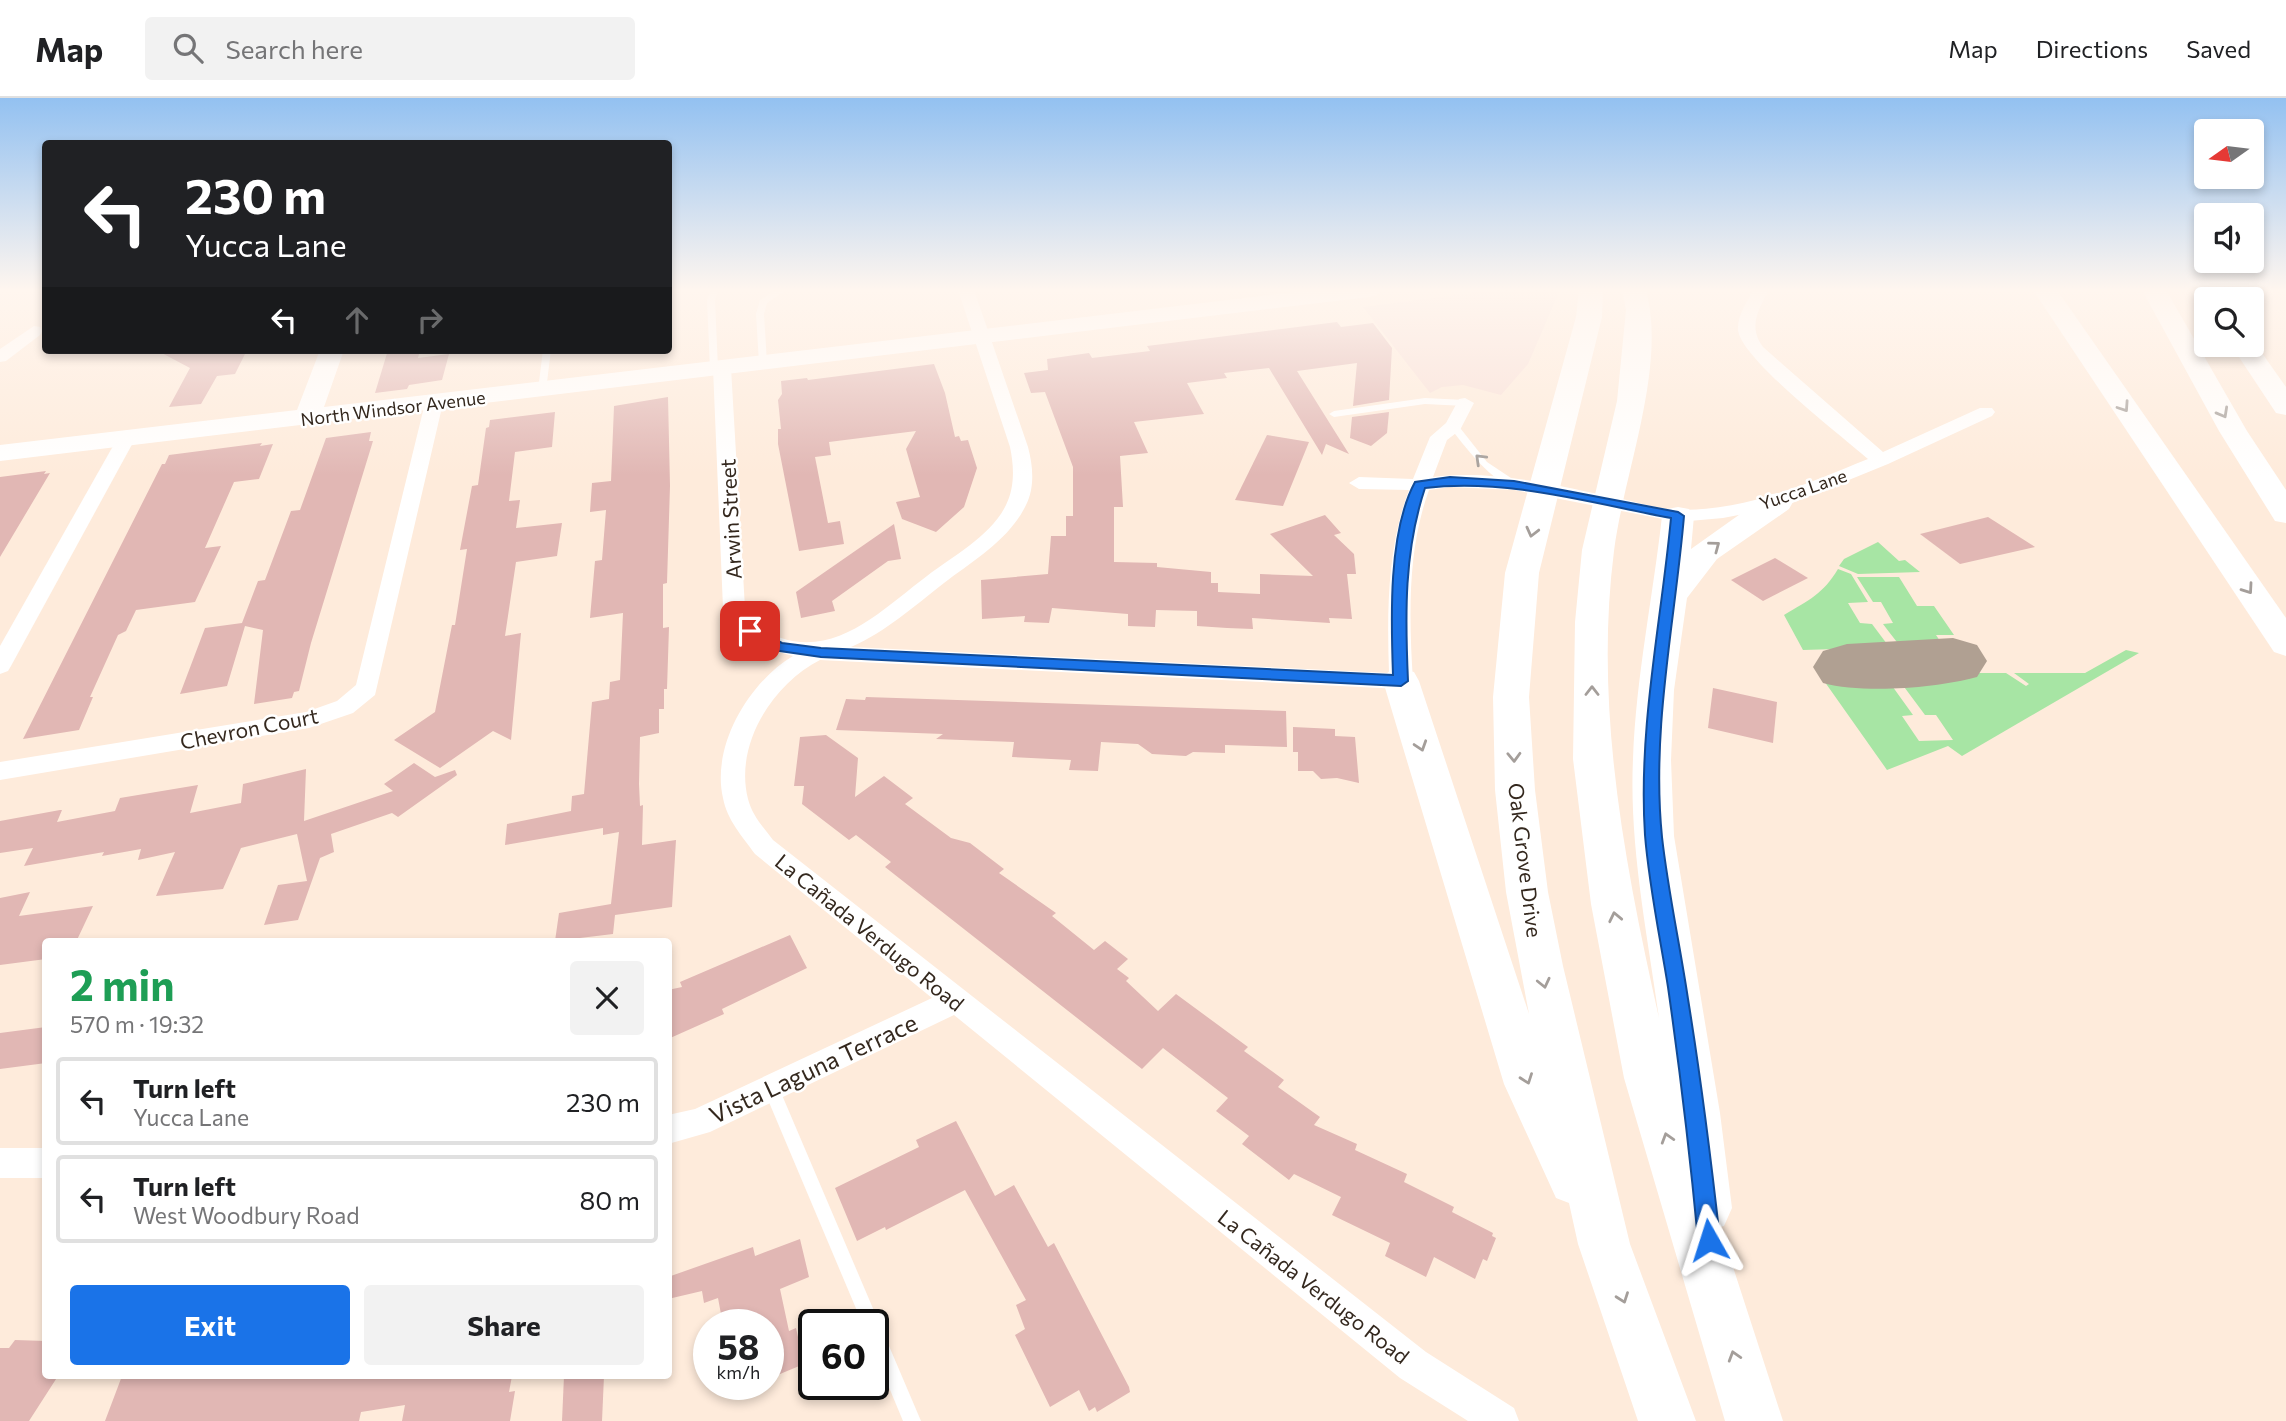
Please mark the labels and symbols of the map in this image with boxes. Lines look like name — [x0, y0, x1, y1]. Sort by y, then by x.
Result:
north arrow — [2194, 119, 2264, 189]
street label: North Windsor Avenue — [299, 386, 487, 430]
one-way arrow — [2116, 399, 2128, 412]
one-way arrow — [2215, 406, 2228, 419]
one-way arrow — [1476, 455, 1489, 468]
street label: Arwin Street — [714, 458, 746, 580]
street label: Yucca Lane — [1756, 464, 1850, 514]
one-way arrow — [1526, 526, 1540, 538]
one-way arrow — [1707, 541, 1719, 554]
one-way arrow — [2240, 581, 2252, 594]
pin — [720, 601, 780, 661]
one-way arrow — [1584, 685, 1600, 696]
street label: Chevron Court — [178, 702, 320, 754]
one-way arrow — [1413, 739, 1427, 751]
one-way arrow — [1506, 752, 1521, 763]
street label: Oak Grove Drive — [1504, 781, 1548, 939]
street label: La Cañada Verdugo Road — [771, 848, 969, 1016]
one-way arrow — [1608, 911, 1623, 923]
one-way arrow — [1536, 976, 1551, 988]
street label: Vista Laguna Terrace — [704, 1007, 922, 1129]
one-way arrow — [1519, 1073, 1533, 1085]
one-way arrow — [1660, 1133, 1675, 1145]
position arrow — [1672, 1203, 1746, 1277]
street label: La Cañada Verdugo Road — [1214, 1204, 1414, 1368]
one-way arrow — [1615, 1292, 1629, 1304]
speed limit sign: 60 — [798, 1309, 889, 1400]
one-way arrow — [1727, 1350, 1742, 1362]

